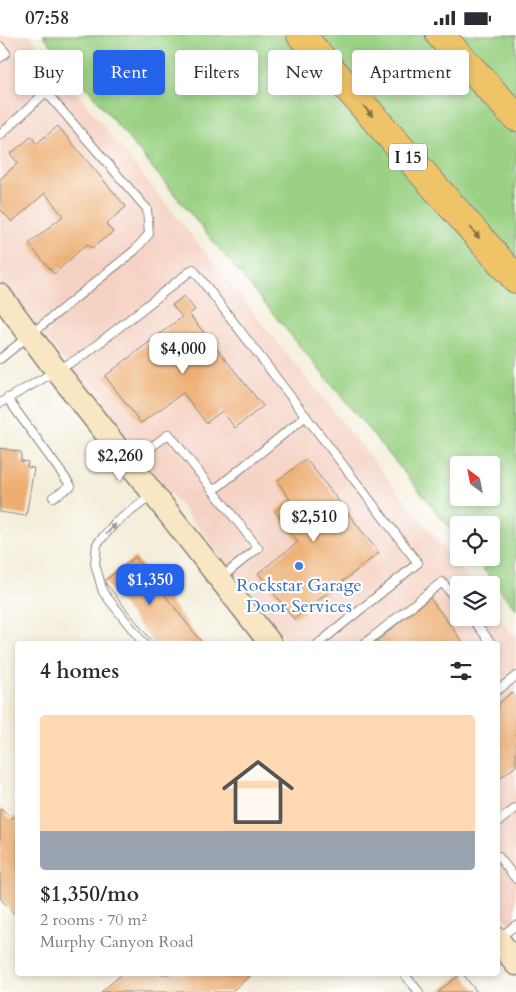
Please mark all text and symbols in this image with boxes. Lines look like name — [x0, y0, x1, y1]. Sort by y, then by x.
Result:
text: 07:58 — [25, 5, 69, 31]
chip: Buy — [15, 50, 83, 95]
chip: Rent — [93, 50, 165, 95]
chip: Filters — [175, 50, 258, 95]
chip: New — [268, 50, 342, 95]
chip: Apartment — [352, 50, 469, 95]
one-way arrow — [362, 104, 374, 116]
road number: I 15 — [389, 143, 427, 171]
one-way arrow — [470, 226, 481, 239]
pin: $4,000 — [142, 333, 224, 375]
text: $4,000 — [160, 338, 206, 360]
pin: $2,260 — [79, 439, 161, 482]
text: $2,260 — [97, 445, 143, 467]
north arrow — [450, 456, 500, 506]
map controls — [450, 456, 500, 626]
pin: $2,510 — [273, 501, 355, 543]
text: $2,510 — [291, 506, 337, 528]
button: locate — [450, 516, 500, 566]
one-way arrow — [105, 523, 117, 535]
marker: Rockstar Garage Door Services — [293, 560, 305, 572]
pin: $1,350 — [109, 563, 191, 606]
text: $1,350 — [127, 569, 173, 591]
place label: Rockstar Garage Door Services — [236, 573, 362, 619]
button: layers — [450, 576, 500, 626]
text: 4 homes — [40, 657, 119, 686]
icon: filters — [447, 657, 475, 685]
icon: home — [213, 747, 303, 837]
text: $1,350/mo — [40, 880, 139, 909]
text: 2 rooms · 70 m² — [40, 909, 147, 931]
text: Murphy Canyon Road — [40, 931, 194, 953]

